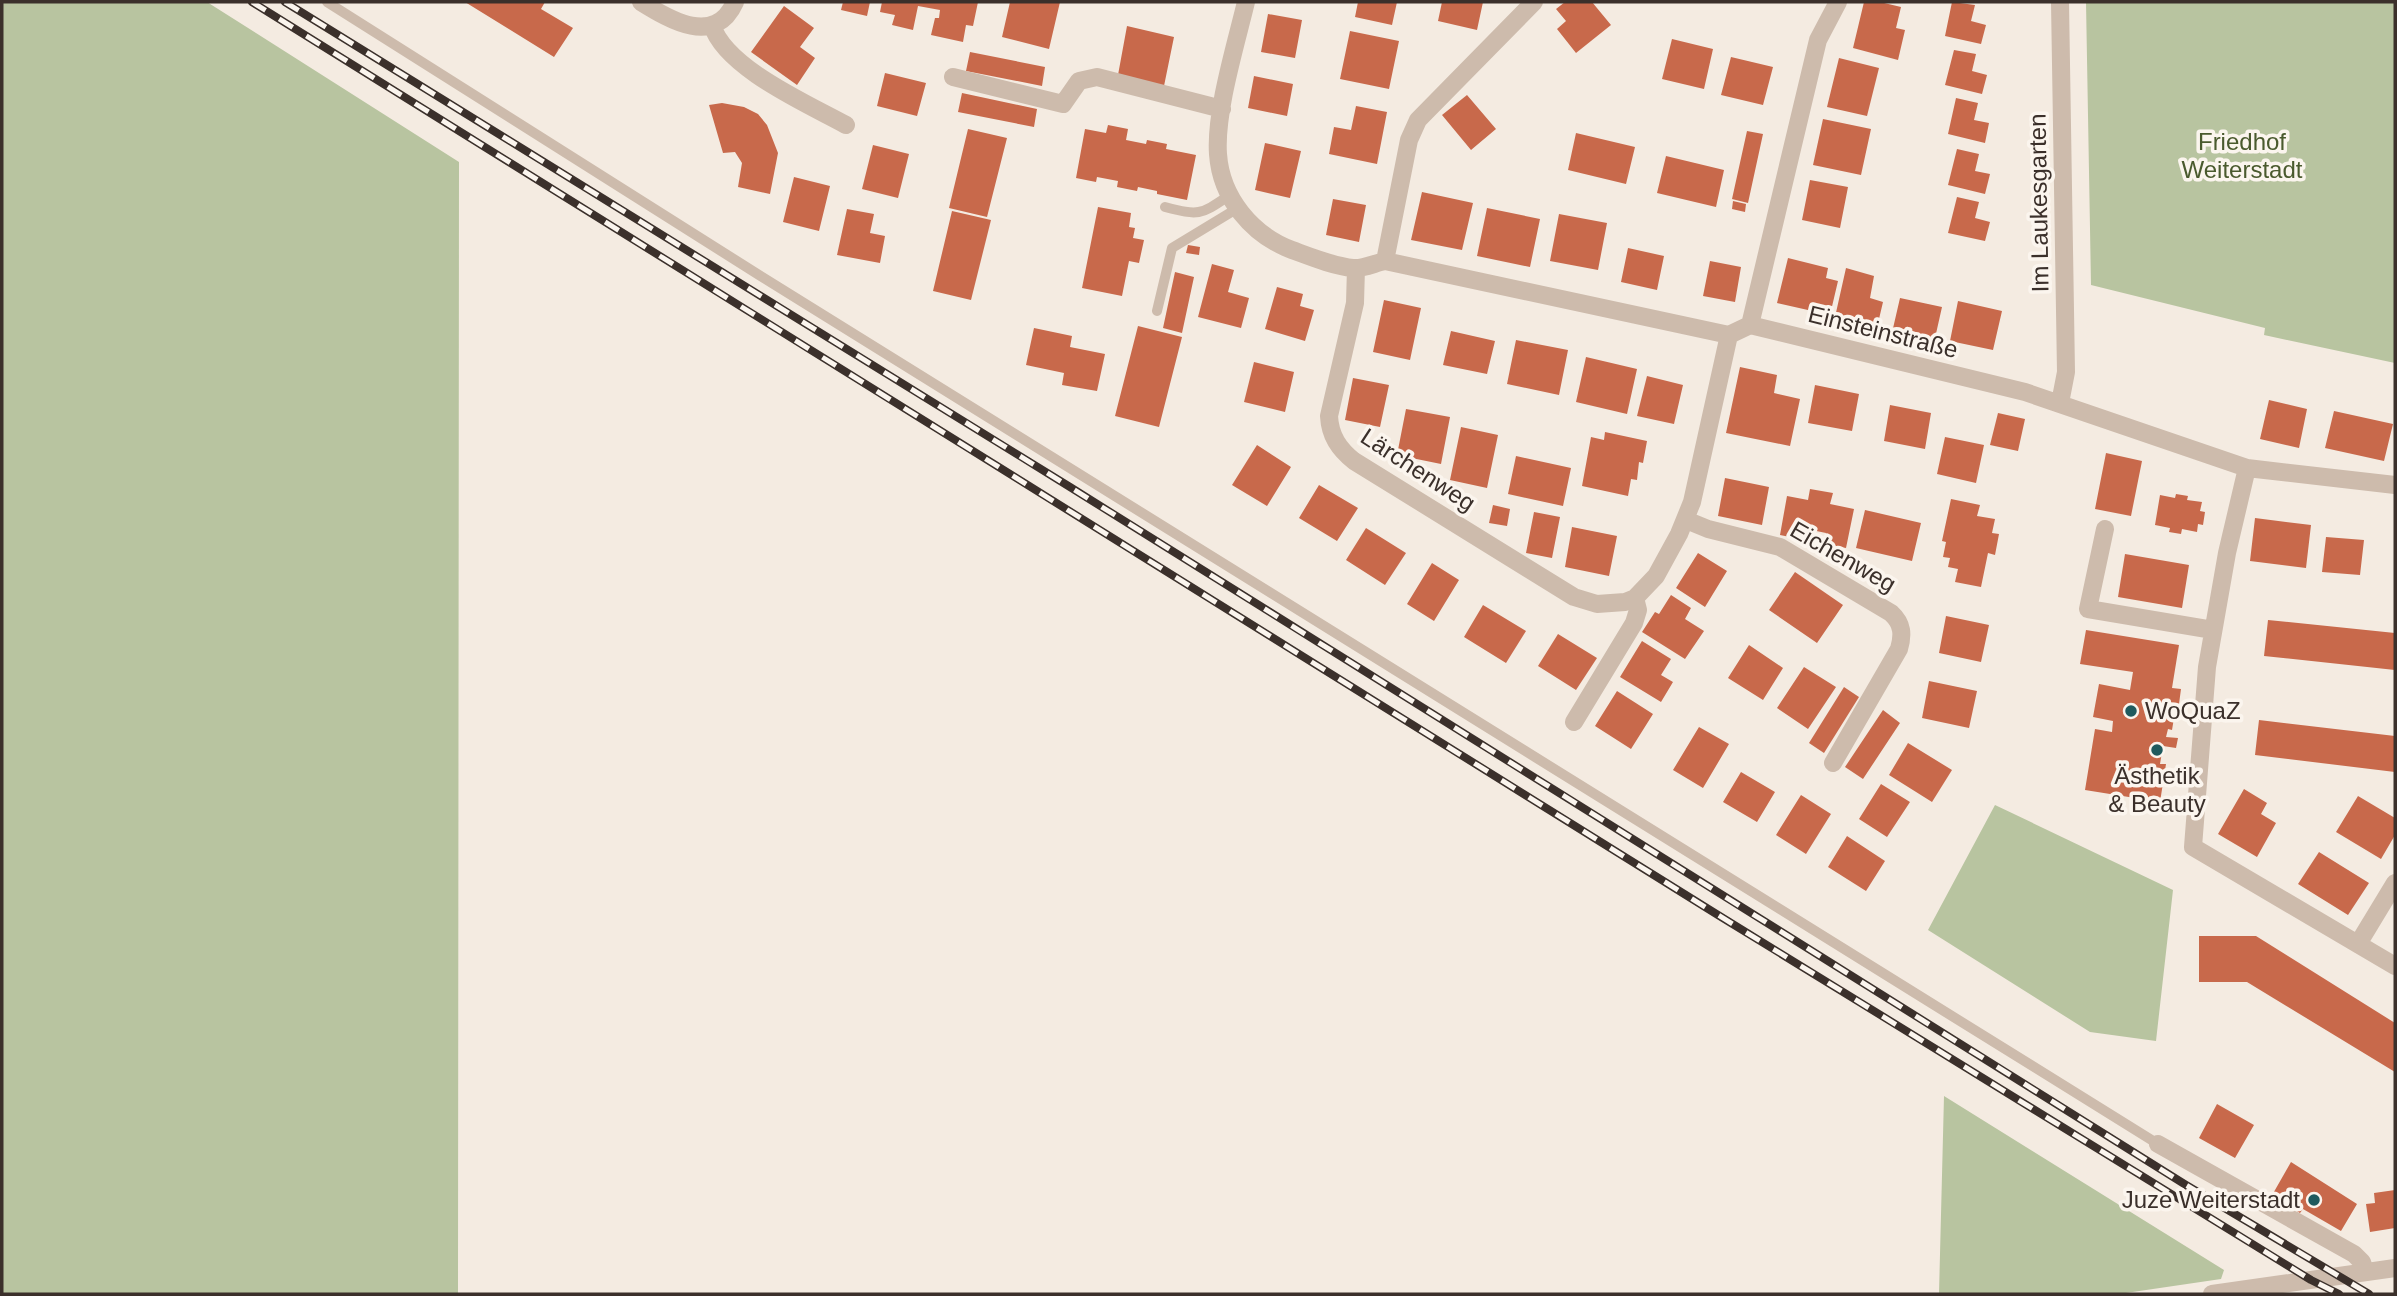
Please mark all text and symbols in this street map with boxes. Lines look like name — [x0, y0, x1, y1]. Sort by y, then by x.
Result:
street label: Im Laukesgarten — [2023, 113, 2054, 293]
park label: Friedhof Weiterstadt — [2182, 128, 2303, 183]
street label: Einsteinstraße — [1805, 300, 1961, 363]
street label: Lärchenweg — [1356, 423, 1480, 517]
street label: Eichenweg — [1786, 516, 1901, 598]
place label: WoQuaZ — [2145, 697, 2241, 724]
marker: WoQuaZ — [2123, 703, 2139, 719]
marker: Ästhetik & Beauty — [2149, 742, 2165, 758]
place label: Ästhetik & Beauty — [2108, 762, 2206, 817]
place label: Juze Weiterstadt — [2122, 1186, 2300, 1213]
marker: Juze Weiterstadt — [2306, 1192, 2322, 1208]

